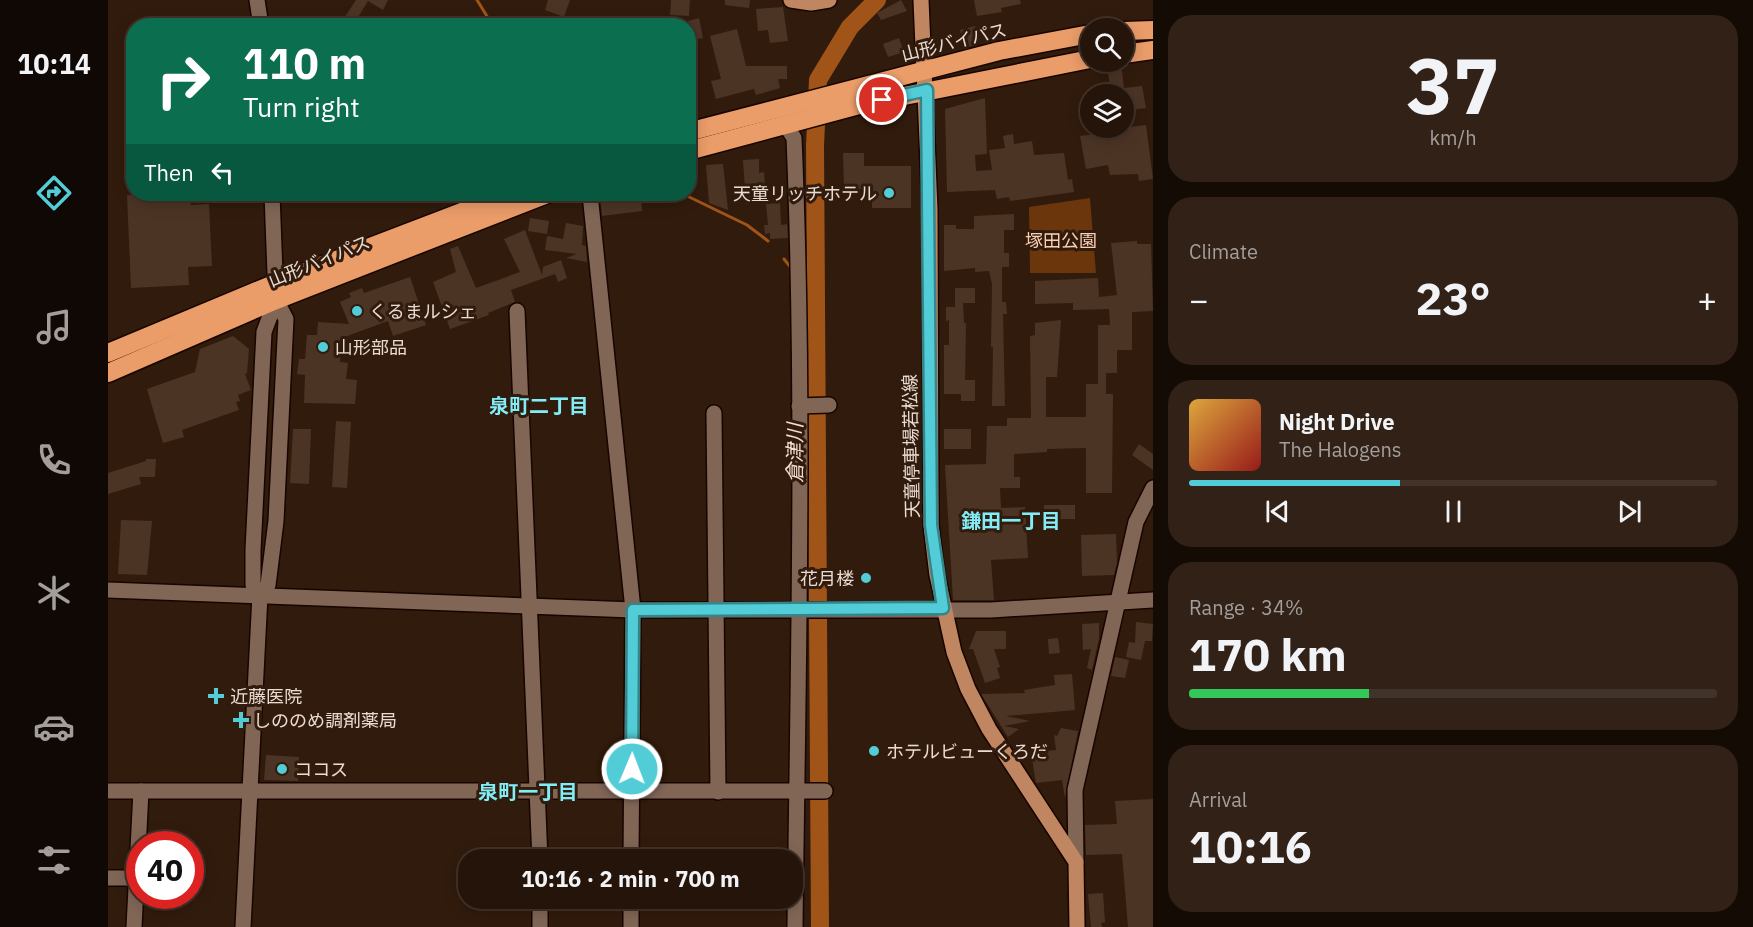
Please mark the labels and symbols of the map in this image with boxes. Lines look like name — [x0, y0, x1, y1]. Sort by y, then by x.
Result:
street label: 山形バイパス — [899, 18, 1009, 66]
pin — [856, 74, 907, 125]
place label: 天童リッチホテル — [733, 182, 877, 205]
marker: 天童リッチホテル — [882, 186, 896, 200]
park label: 塚田公園 — [1025, 229, 1097, 252]
street label: 山形バイパス — [265, 230, 373, 292]
place label: くるまルシェ — [369, 300, 477, 323]
marker: くるまルシェ — [350, 304, 364, 318]
place label: 山形部品 — [335, 336, 407, 359]
marker: 山形部品 — [316, 340, 330, 354]
street label: 天童停車場若松線 — [898, 374, 924, 518]
district label: 泉町二丁目 — [489, 392, 589, 419]
water label: 倉津川 — [781, 421, 808, 483]
district label: 鎌田一丁目 — [961, 507, 1061, 534]
place label: 花月楼 — [800, 567, 854, 590]
marker: 花月楼 — [859, 571, 873, 585]
place label: 近藤医院 — [230, 685, 302, 708]
marker: 近藤医院 — [207, 687, 225, 705]
place label: しののめ調剤薬局 — [253, 709, 397, 732]
marker: しののめ調剤薬局 — [234, 713, 248, 727]
position arrow — [600, 737, 664, 801]
place label: ホテルビューくろだ — [886, 740, 1048, 763]
marker: ホテルビューくろだ — [867, 744, 881, 758]
place label: ココス — [294, 758, 348, 781]
marker: ココス — [275, 762, 289, 776]
district label: 泉町一丁目 — [478, 778, 578, 805]
speed limit sign: 40 — [126, 831, 204, 909]

